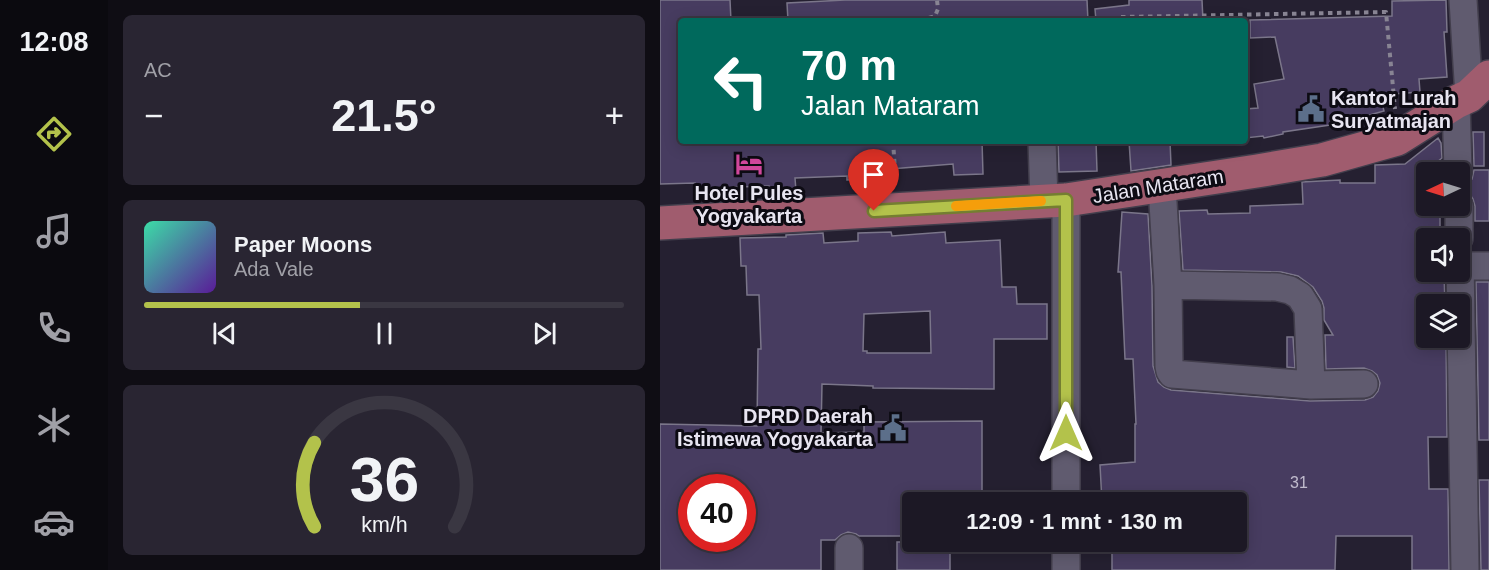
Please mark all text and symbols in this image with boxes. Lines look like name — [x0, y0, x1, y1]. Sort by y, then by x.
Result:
text: 12:08 — [19, 27, 89, 57]
icon: left — [702, 42, 780, 120]
text: 70 m — [801, 42, 897, 89]
text: AC — [144, 59, 172, 81]
place label: Kantor Lurah Suryatmajan — [1331, 87, 1457, 132]
text: 21.5° — [331, 90, 437, 141]
text: Jalan Mataram — [801, 91, 980, 121]
public building icon: Kantor Lurah Suryatmajan — [1296, 94, 1326, 124]
text: − — [144, 97, 163, 134]
text: + — [605, 97, 624, 134]
icon: directions — [33, 113, 75, 155]
hotel icon: Hotel Pules Yogyakarta — [734, 149, 764, 179]
pin — [848, 149, 899, 211]
icon: arrive — [857, 158, 890, 191]
north arrow — [1416, 162, 1470, 216]
map controls — [1416, 162, 1470, 348]
street label: Jalan Mataram — [1091, 165, 1225, 207]
place label: Hotel Pules Yogyakarta — [695, 182, 803, 227]
icon: music — [33, 210, 75, 252]
button: sound — [1416, 228, 1470, 282]
text: Paper Moons — [234, 232, 372, 257]
text: Ada Vale — [234, 258, 314, 280]
button: layers — [1416, 294, 1470, 348]
icon: phone — [33, 307, 75, 349]
icon: previous — [208, 317, 241, 350]
icon: pause — [368, 317, 401, 350]
icon: next — [528, 317, 561, 350]
position arrow — [1034, 401, 1098, 465]
icon: climate — [33, 404, 75, 446]
place label: DPRD Daerah Istimewa Yogyakarta — [677, 405, 874, 450]
public building icon: DPRD Daerah Istimewa Yogyakarta — [878, 413, 908, 443]
text: 36 — [349, 445, 419, 514]
speed limit sign: 40 — [678, 474, 756, 552]
house number: 31 — [1290, 474, 1308, 491]
icon: car — [33, 501, 75, 543]
text: 12:09 · 1 mnt · 130 m — [966, 509, 1183, 534]
text: km/h — [361, 513, 407, 537]

